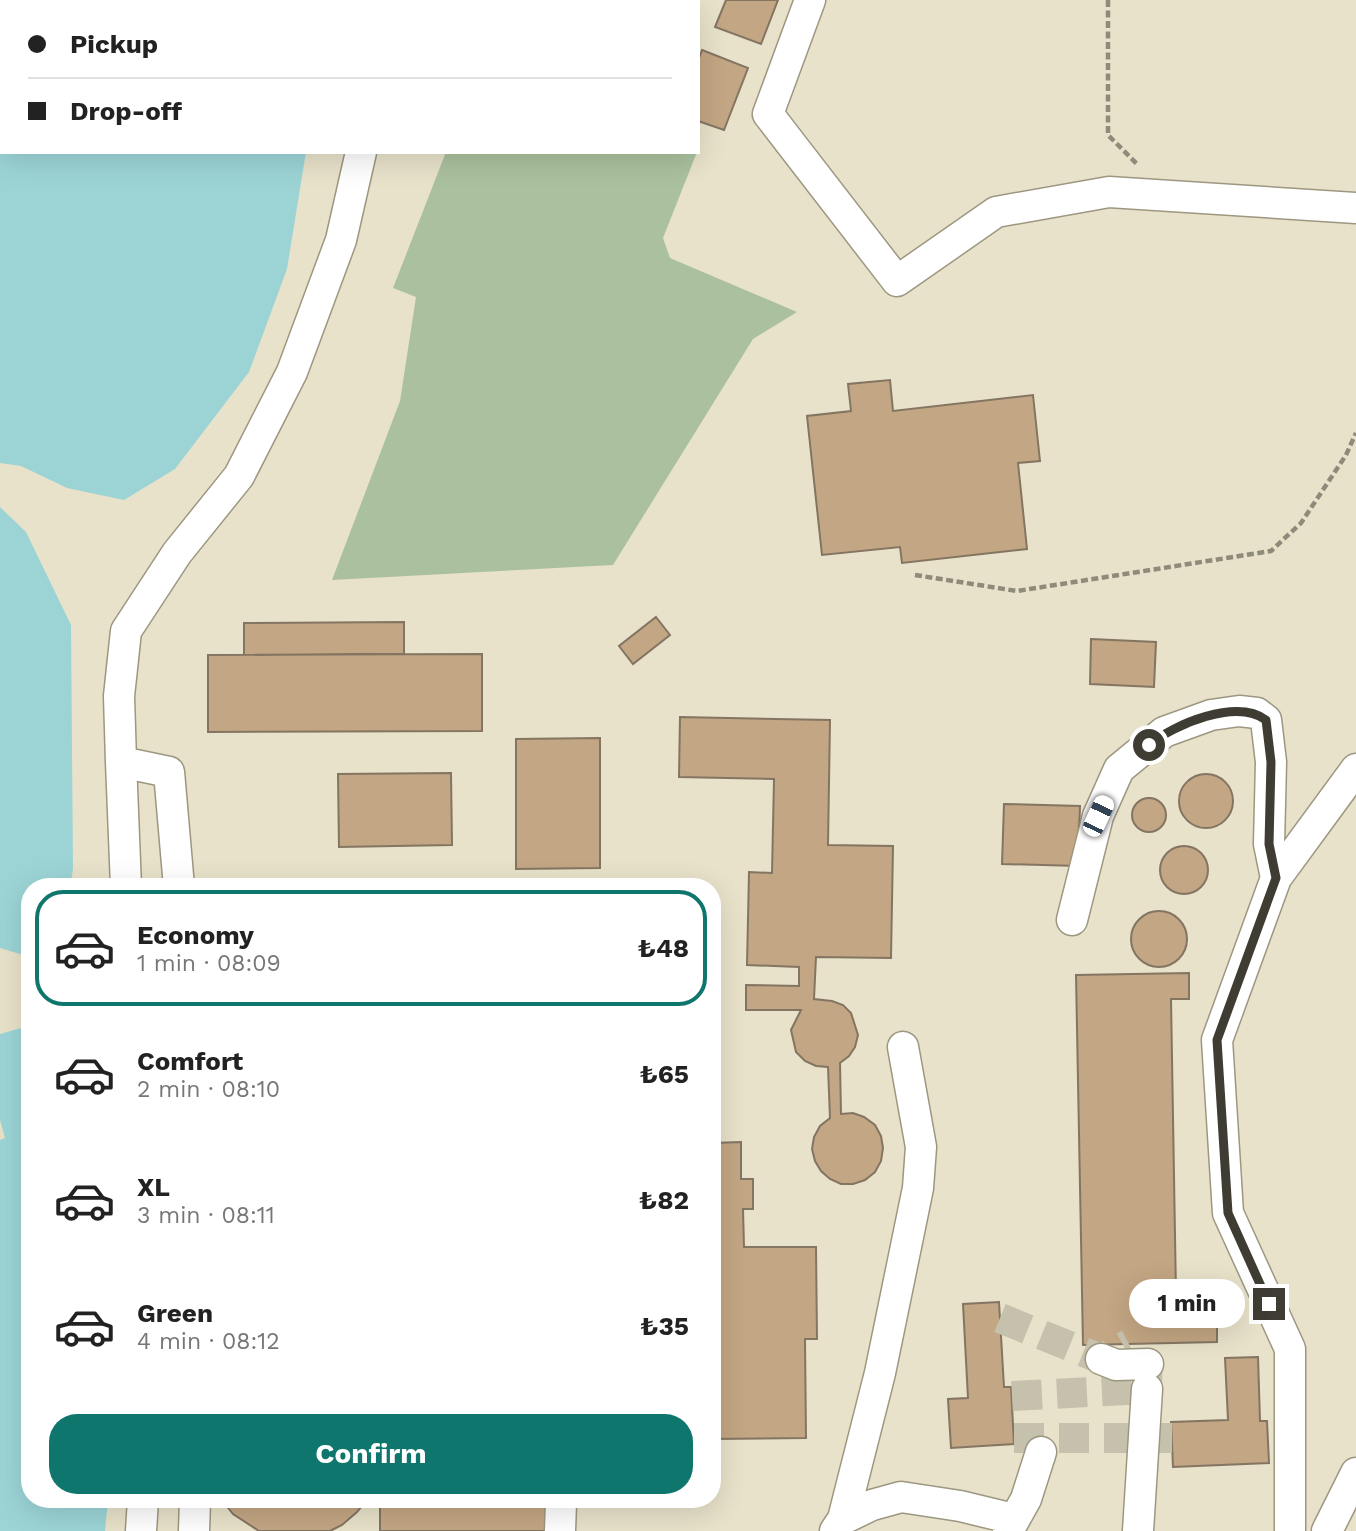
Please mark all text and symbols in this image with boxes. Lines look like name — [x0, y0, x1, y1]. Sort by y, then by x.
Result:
text: Pickup — [70, 29, 158, 59]
text: Drop-off — [70, 96, 182, 126]
route start — [1133, 729, 1165, 761]
car — [1080, 793, 1117, 839]
icon: car — [53, 917, 116, 980]
text: Economy — [137, 920, 254, 950]
text: ₺48 — [637, 933, 689, 963]
text: 1 min · 08:09 — [137, 950, 281, 977]
icon: car — [53, 1043, 116, 1106]
text: Comfort — [137, 1046, 243, 1076]
text: ₺65 — [639, 1059, 689, 1089]
text: 2 min · 08:10 — [137, 1076, 280, 1103]
icon: car — [53, 1169, 116, 1232]
text: XL — [137, 1172, 170, 1202]
text: ₺82 — [639, 1185, 689, 1215]
text: 3 min · 08:11 — [137, 1202, 275, 1229]
callout: 1 min — [1129, 1280, 1244, 1328]
route end — [1253, 1288, 1285, 1320]
text: 1 min — [1157, 1290, 1217, 1317]
icon: car — [53, 1295, 116, 1358]
text: Green — [137, 1298, 213, 1328]
text: ₺35 — [640, 1311, 689, 1341]
text: 4 min · 08:12 — [137, 1328, 280, 1355]
button: Confirm — [49, 1414, 693, 1494]

